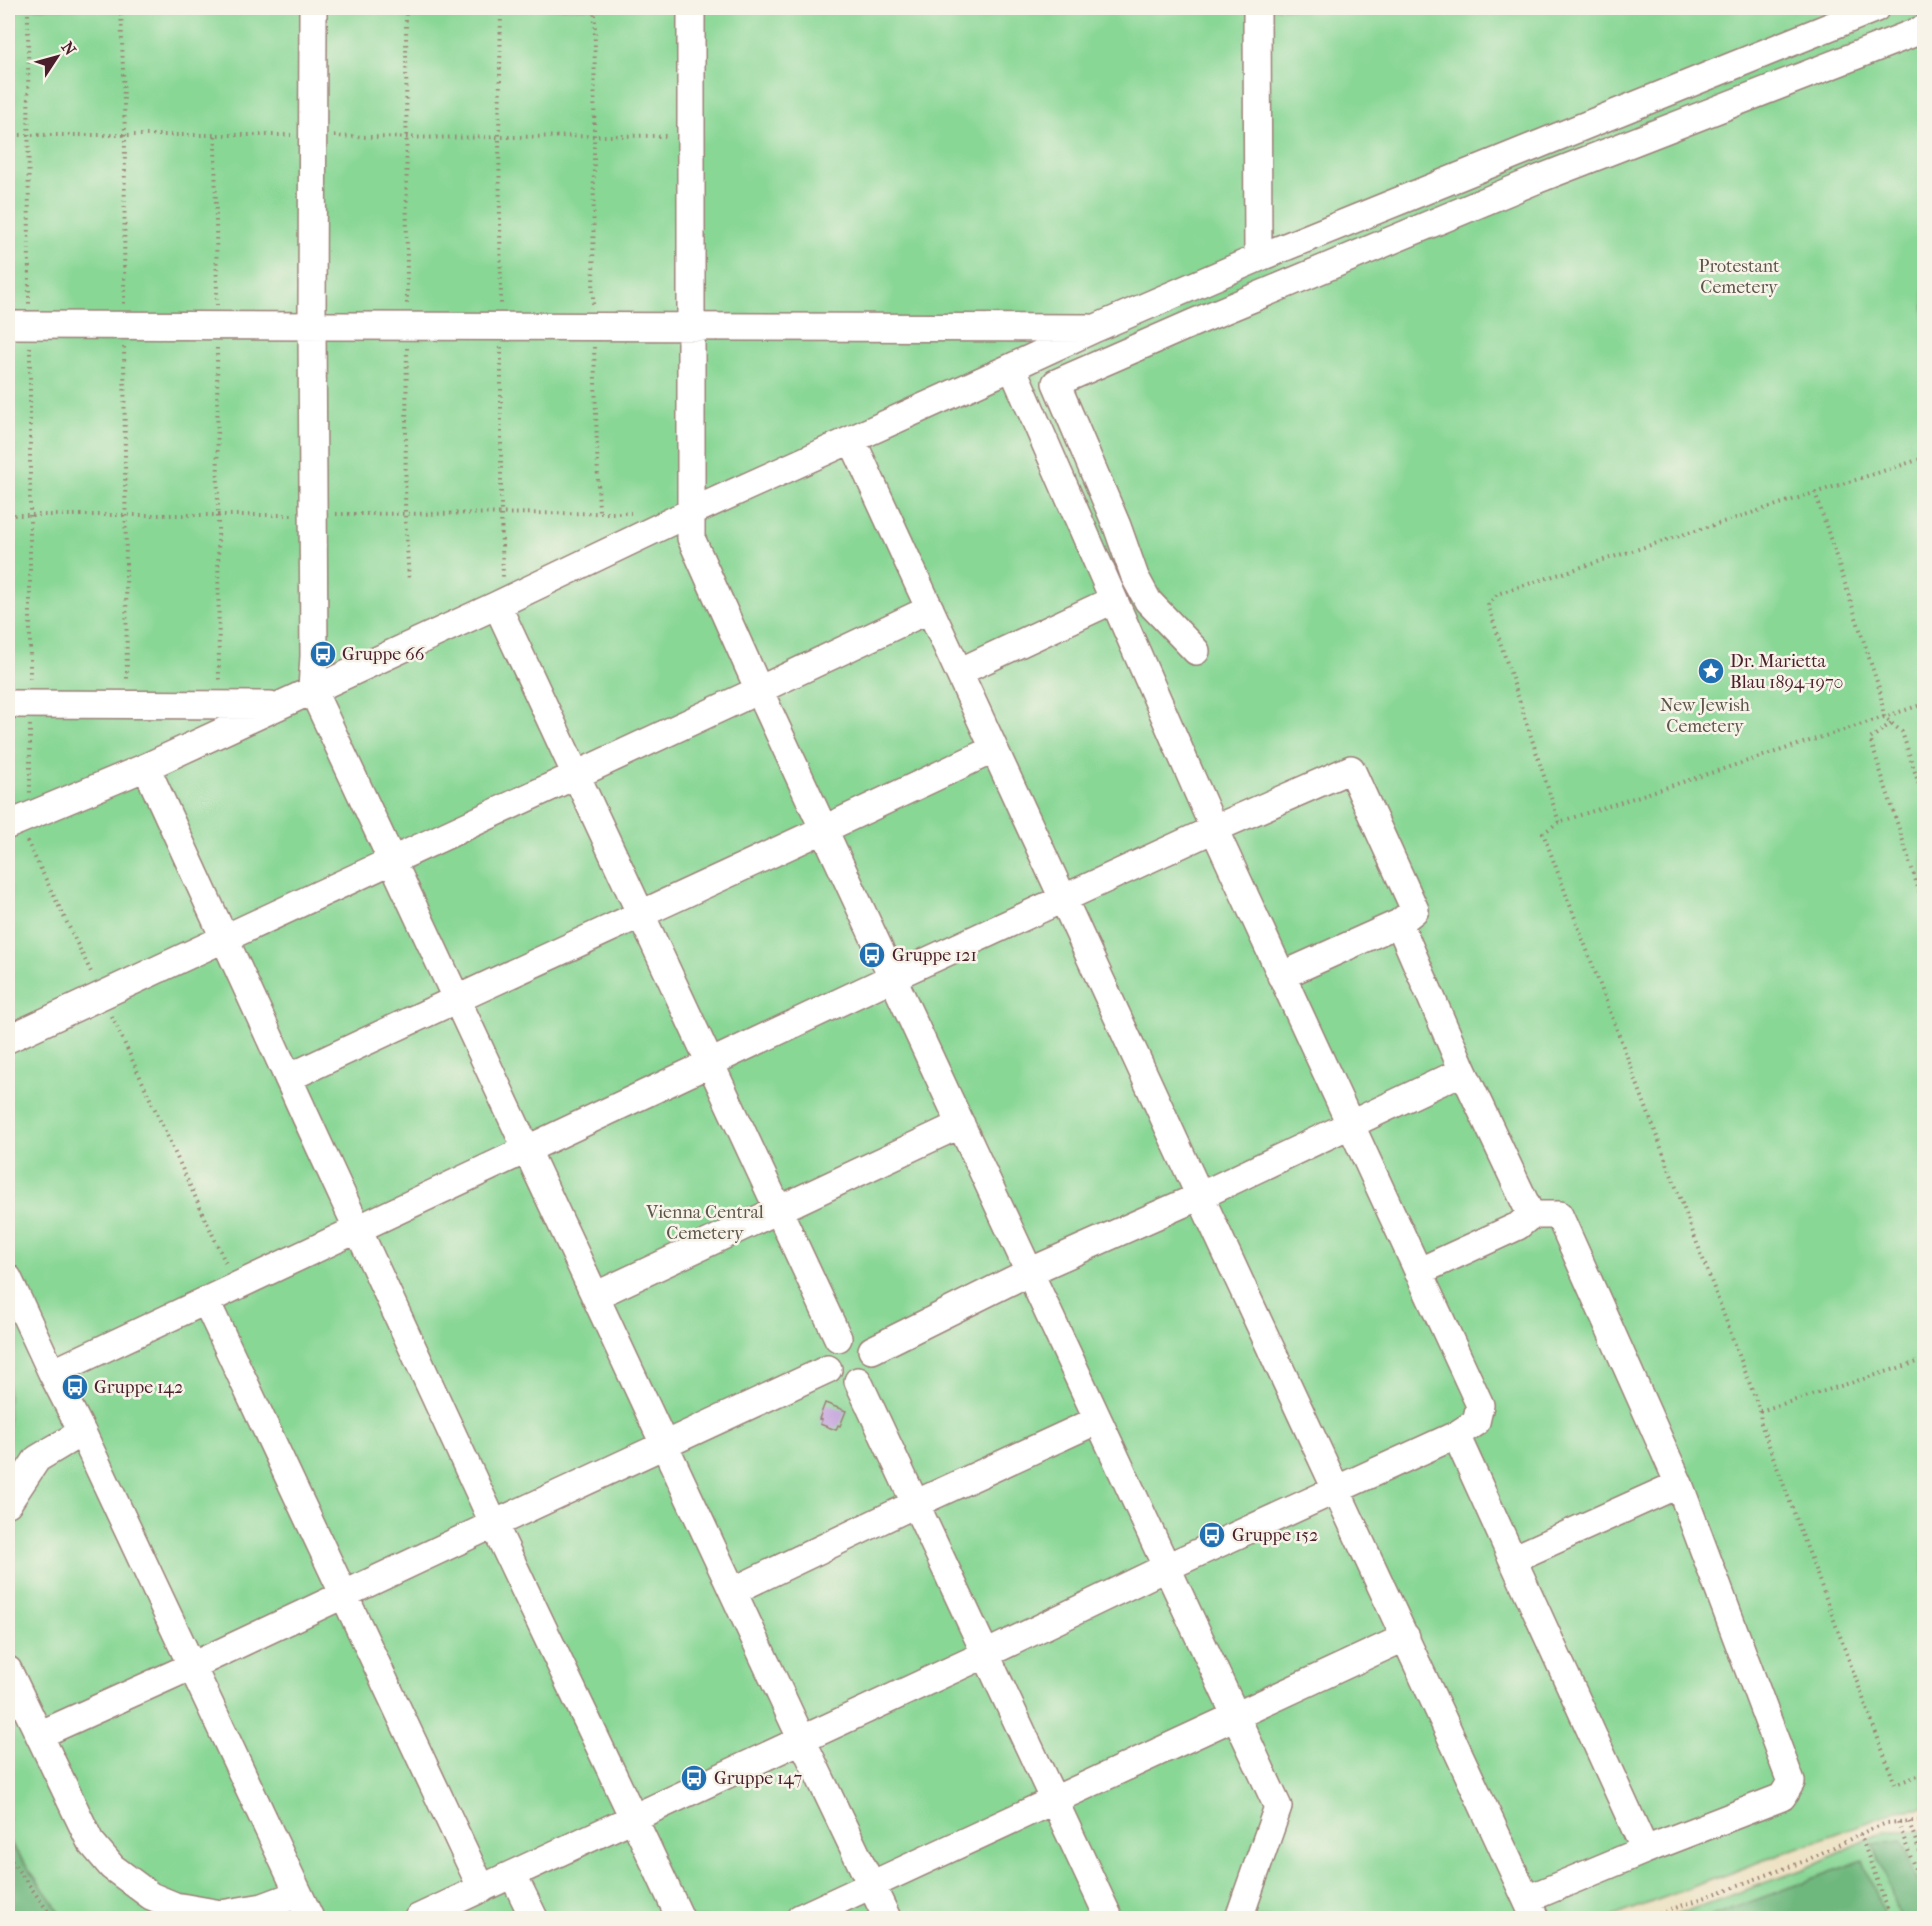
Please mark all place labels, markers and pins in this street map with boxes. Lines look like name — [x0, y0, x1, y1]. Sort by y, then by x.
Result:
bus stop icon: Gruppe 66 — [308, 639, 338, 669]
place label: Gruppe 66 — [342, 644, 425, 665]
place label: Dr. Marietta Blau 1894-1970 — [1730, 651, 1843, 693]
place icon: Dr. Marietta Blau 1894-1970 — [1696, 656, 1726, 686]
bus stop icon: Gruppe 121 — [857, 940, 887, 970]
place label: Gruppe 121 — [892, 945, 977, 966]
bus stop icon: Gruppe 142 — [60, 1372, 90, 1402]
place label: Gruppe 142 — [94, 1377, 183, 1398]
bus stop icon: Gruppe 152 — [1197, 1520, 1227, 1550]
place label: Gruppe 152 — [1232, 1525, 1318, 1546]
bus stop icon: Gruppe 147 — [679, 1763, 709, 1793]
place label: Gruppe 147 — [714, 1768, 802, 1789]

